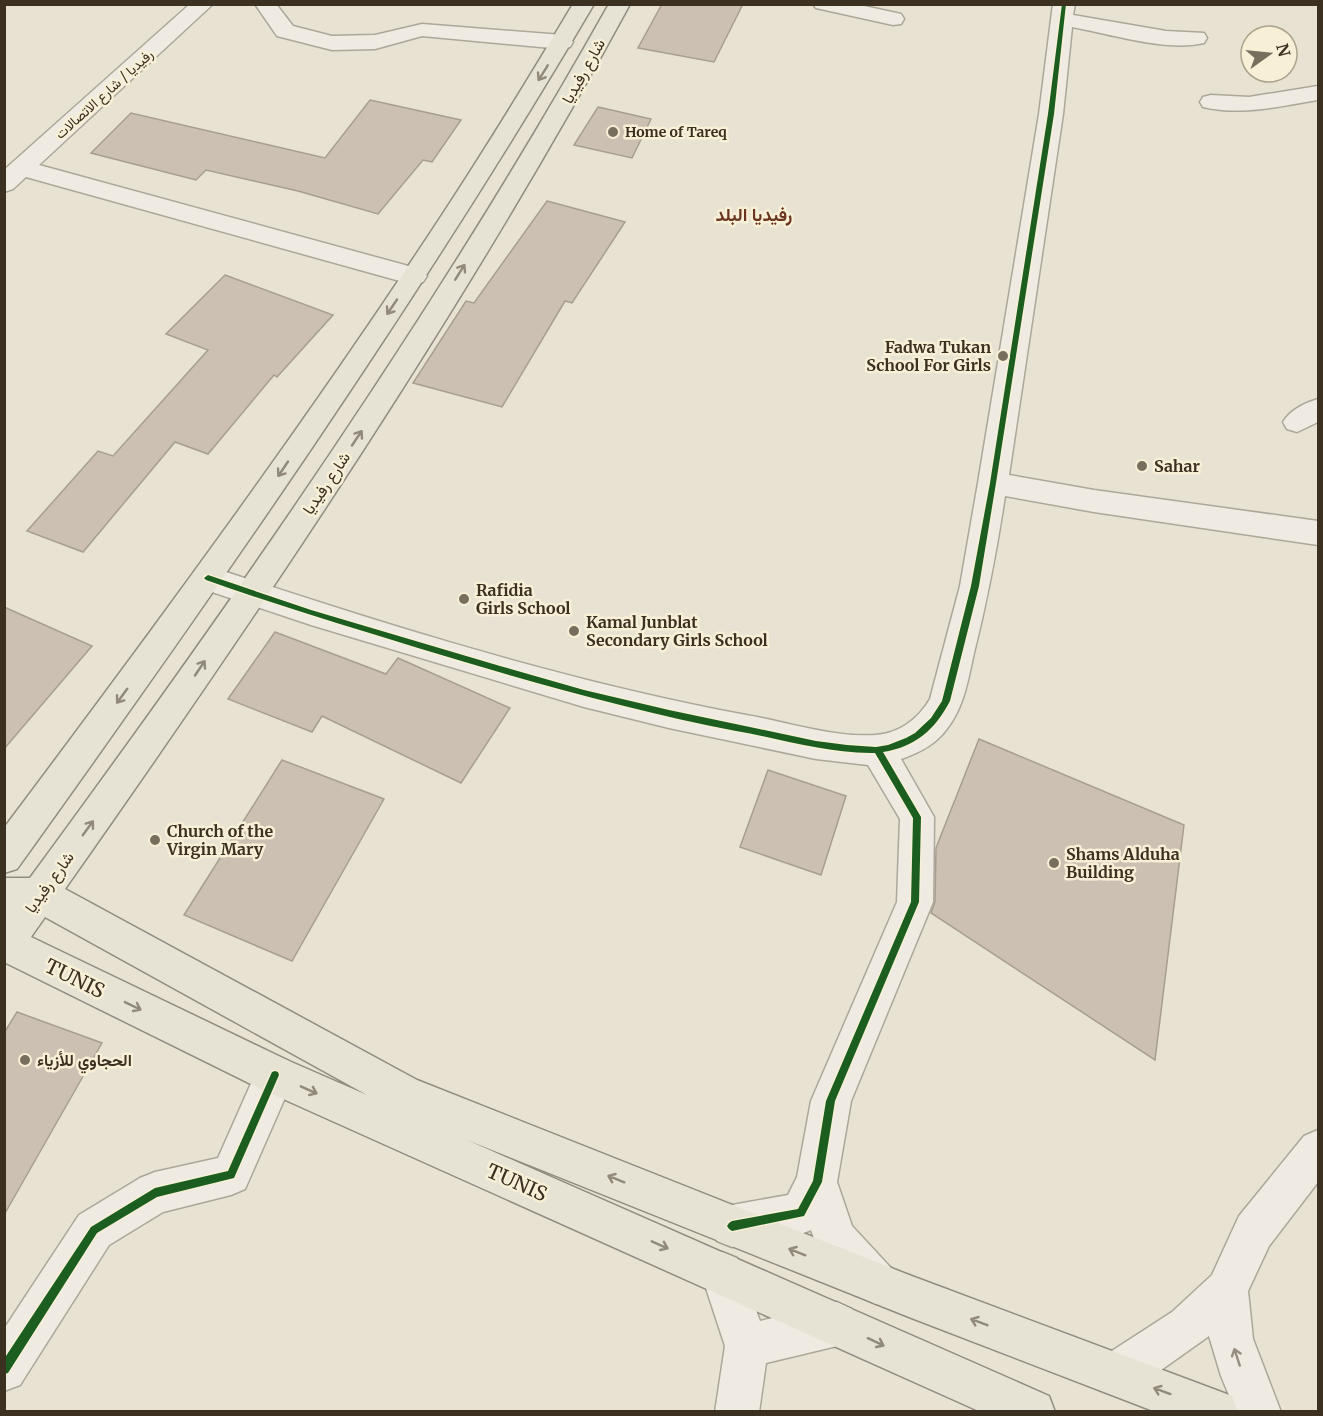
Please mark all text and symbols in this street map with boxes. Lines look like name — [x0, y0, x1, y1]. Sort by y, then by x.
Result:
north arrow — [1239, 24, 1299, 84]
street label: شارع رفيديا — [557, 35, 611, 108]
text: N — [1272, 41, 1295, 59]
street label: رفيديا / شارع الاتصالات — [51, 45, 158, 144]
one-way arrow — [537, 64, 549, 81]
place label: Home of Tareq — [625, 123, 727, 141]
marker: Home of Tareq — [606, 125, 620, 139]
district label: رفيديا البلد — [716, 203, 792, 226]
one-way arrow — [454, 264, 467, 281]
one-way arrow — [386, 299, 399, 316]
place label: Fadwa Tukan School For Girls — [866, 337, 991, 375]
marker: Fadwa Tukan School For Girls — [996, 349, 1010, 363]
one-way arrow — [351, 430, 363, 446]
street label: شارع رفيديا — [298, 448, 356, 519]
place label: Sahar — [1154, 456, 1200, 476]
marker: Sahar — [1135, 459, 1149, 473]
one-way arrow — [277, 460, 289, 476]
place label: Rafidia Girls School — [476, 580, 571, 618]
marker: Rafidia Girls School — [457, 592, 471, 606]
place label: Kamal Junblat Secondary Girls School — [586, 612, 768, 650]
marker: Kamal Junblat Secondary Girls School — [567, 624, 581, 638]
one-way arrow — [194, 660, 206, 677]
one-way arrow — [116, 688, 128, 704]
one-way arrow — [82, 821, 94, 837]
place label: Church of the Virgin Mary — [166, 821, 273, 859]
marker: Church of the Virgin Mary — [148, 833, 162, 847]
place label: Shams Alduha Building — [1066, 844, 1180, 882]
street label: شارع رفيديا — [20, 847, 80, 918]
marker: Shams Alduha Building — [1047, 856, 1061, 870]
street label: TUNIS — [41, 953, 109, 1003]
one-way arrow — [123, 1000, 141, 1012]
place label: الحجاوي للأزياء — [37, 1050, 132, 1074]
marker: الحجاوي للأزياء — [18, 1053, 32, 1067]
one-way arrow — [299, 1084, 317, 1096]
street label: TUNIS — [483, 1158, 551, 1206]
one-way arrow — [608, 1173, 626, 1184]
one-way arrow — [650, 1240, 668, 1251]
one-way arrow — [789, 1245, 807, 1256]
one-way arrow — [970, 1316, 989, 1327]
one-way arrow — [866, 1337, 884, 1349]
one-way arrow — [1231, 1348, 1242, 1367]
one-way arrow — [1153, 1385, 1171, 1396]

